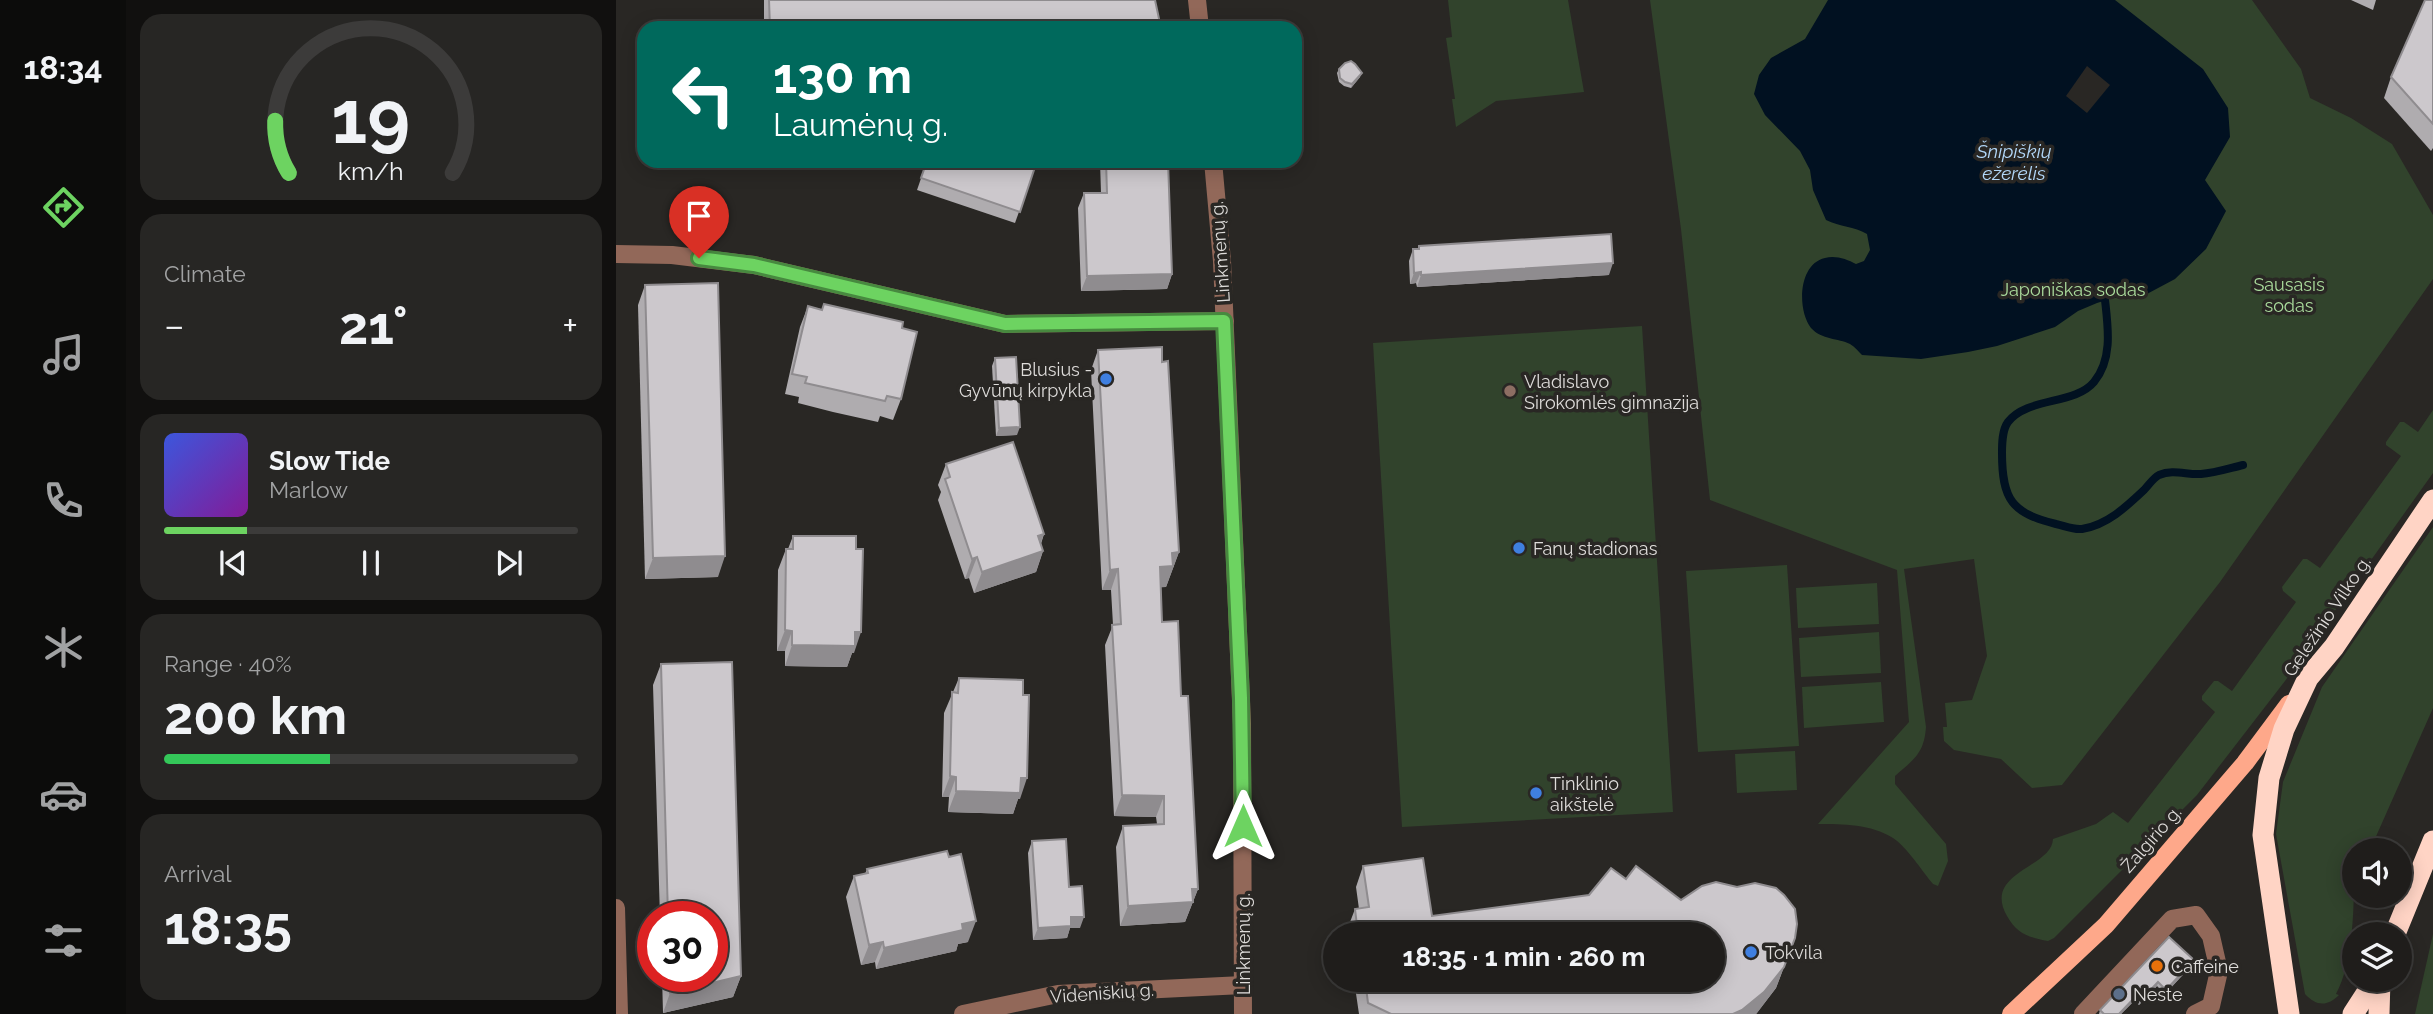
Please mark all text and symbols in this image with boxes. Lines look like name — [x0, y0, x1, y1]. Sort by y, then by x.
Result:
text: 130 m — [773, 47, 912, 104]
text: 18:34 — [23, 49, 103, 86]
icon: left — [658, 49, 749, 140]
text: 19 — [332, 75, 410, 160]
text: Laumėnų g. — [773, 106, 948, 143]
water label: Šnipiškių ežerėlis — [1975, 140, 2052, 184]
text: km/h — [338, 156, 404, 186]
icon: directions — [39, 183, 88, 232]
pin — [669, 186, 729, 258]
icon: arrive — [680, 197, 718, 235]
street label: Linkmenų g. — [1206, 200, 1234, 304]
text: Climate — [164, 260, 246, 287]
park label: Sausasis sodas — [2253, 274, 2325, 316]
park label: Japoniškas sodas — [2001, 279, 2146, 300]
text: 21° — [339, 295, 408, 356]
text: − — [164, 303, 184, 348]
text: + — [562, 303, 578, 348]
icon: music — [39, 330, 88, 379]
place label: Blusius - Gyvūnų kirpykla — [959, 359, 1092, 401]
marker: Blusius - Gyvūnų kirpykla — [1098, 371, 1114, 387]
place label: Vladislavo Sirokomlės gimnazija — [1524, 371, 1699, 413]
marker: Vladislavo Sirokomlės gimnazija — [1502, 383, 1518, 399]
text: Slow Tide — [269, 446, 390, 476]
icon: phone — [39, 476, 88, 525]
text: Marlow — [269, 476, 348, 503]
place label: Fanų stadionas — [1533, 538, 1658, 559]
marker: Fanų stadionas — [1511, 540, 1527, 556]
icon: previous — [214, 544, 252, 582]
icon: pause — [352, 544, 390, 582]
icon: next — [490, 544, 528, 582]
street label: Geležinio Vilko g. — [2279, 552, 2375, 680]
icon: climate — [39, 623, 88, 672]
text: Range · 40% — [164, 650, 292, 677]
text: 200 km — [164, 685, 347, 746]
icon: car — [39, 770, 88, 819]
place label: Tinklinio aikštelė — [1550, 773, 1619, 815]
marker: Tinklinio aikštelė — [1528, 785, 1544, 801]
position arrow — [1206, 789, 1280, 863]
street label: Žalgirio g. — [2116, 801, 2186, 877]
map controls — [2342, 838, 2412, 992]
button: sound — [2342, 838, 2412, 908]
text: Arrival — [164, 860, 231, 887]
street label: Linkmenų g. — [1233, 893, 1254, 995]
text: 18:35 — [164, 895, 292, 956]
speed limit sign: 30 — [637, 901, 728, 992]
icon: filters — [39, 916, 88, 965]
button: layers — [2342, 922, 2412, 992]
text: 18:35 · 1 min · 260 m — [1402, 942, 1646, 972]
place label: Tokvila — [1765, 942, 1822, 963]
marker: Tokvila — [1743, 944, 1759, 960]
place label: Caffeine — [2171, 956, 2239, 977]
marker: Caffeine — [2149, 958, 2165, 974]
street label: Videniškių g. — [1049, 979, 1155, 1007]
place label: Neste — [2133, 984, 2183, 1005]
marker: Neste — [2111, 986, 2127, 1002]

